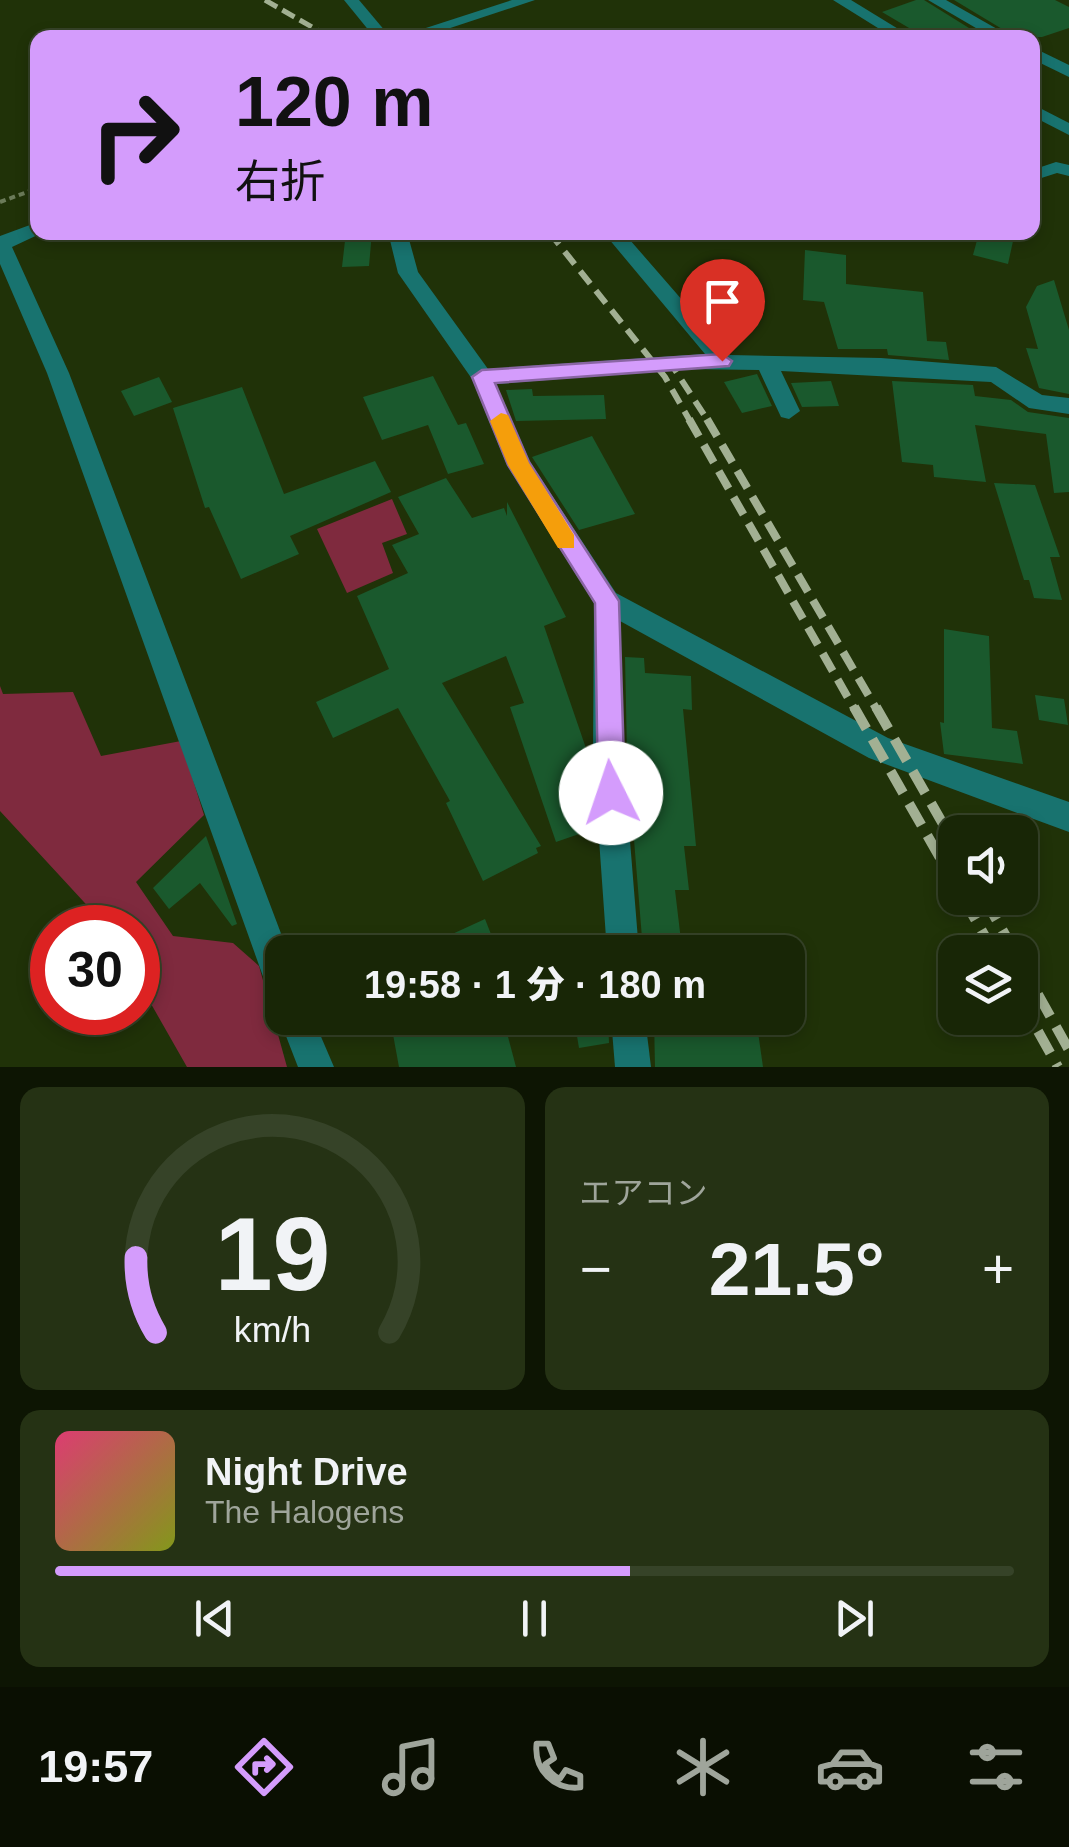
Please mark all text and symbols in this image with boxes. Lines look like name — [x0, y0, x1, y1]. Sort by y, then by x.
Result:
text: 120 m — [235, 63, 433, 141]
icon: right — [70, 70, 200, 200]
text: 右折 — [235, 156, 325, 207]
pin — [680, 259, 765, 362]
icon: arrive — [695, 274, 750, 329]
position arrow — [559, 741, 663, 845]
map controls — [938, 815, 1038, 1035]
button: sound — [938, 815, 1038, 915]
speed limit sign: 30 — [30, 905, 160, 1035]
button: layers — [938, 935, 1038, 1035]
text: 19:58 · 1 分 · 180 m — [364, 964, 706, 1006]
text: エアコン — [580, 1175, 708, 1211]
text: 19 — [214, 1196, 330, 1312]
text: 21.5° — [709, 1227, 885, 1311]
text: − — [580, 1238, 612, 1300]
text: + — [982, 1238, 1014, 1300]
text: km/h — [234, 1310, 311, 1350]
text: Night Drive — [205, 1451, 408, 1493]
text: The Halogens — [205, 1494, 404, 1530]
icon: previous — [187, 1591, 242, 1646]
icon: pause — [507, 1591, 562, 1646]
icon: next — [827, 1591, 882, 1646]
icon: directions — [229, 1732, 299, 1802]
icon: music — [376, 1732, 446, 1802]
icon: phone — [522, 1732, 592, 1802]
icon: climate — [668, 1732, 738, 1802]
icon: car — [815, 1732, 885, 1802]
icon: filters — [961, 1732, 1031, 1802]
text: 19:57 — [38, 1741, 153, 1792]

